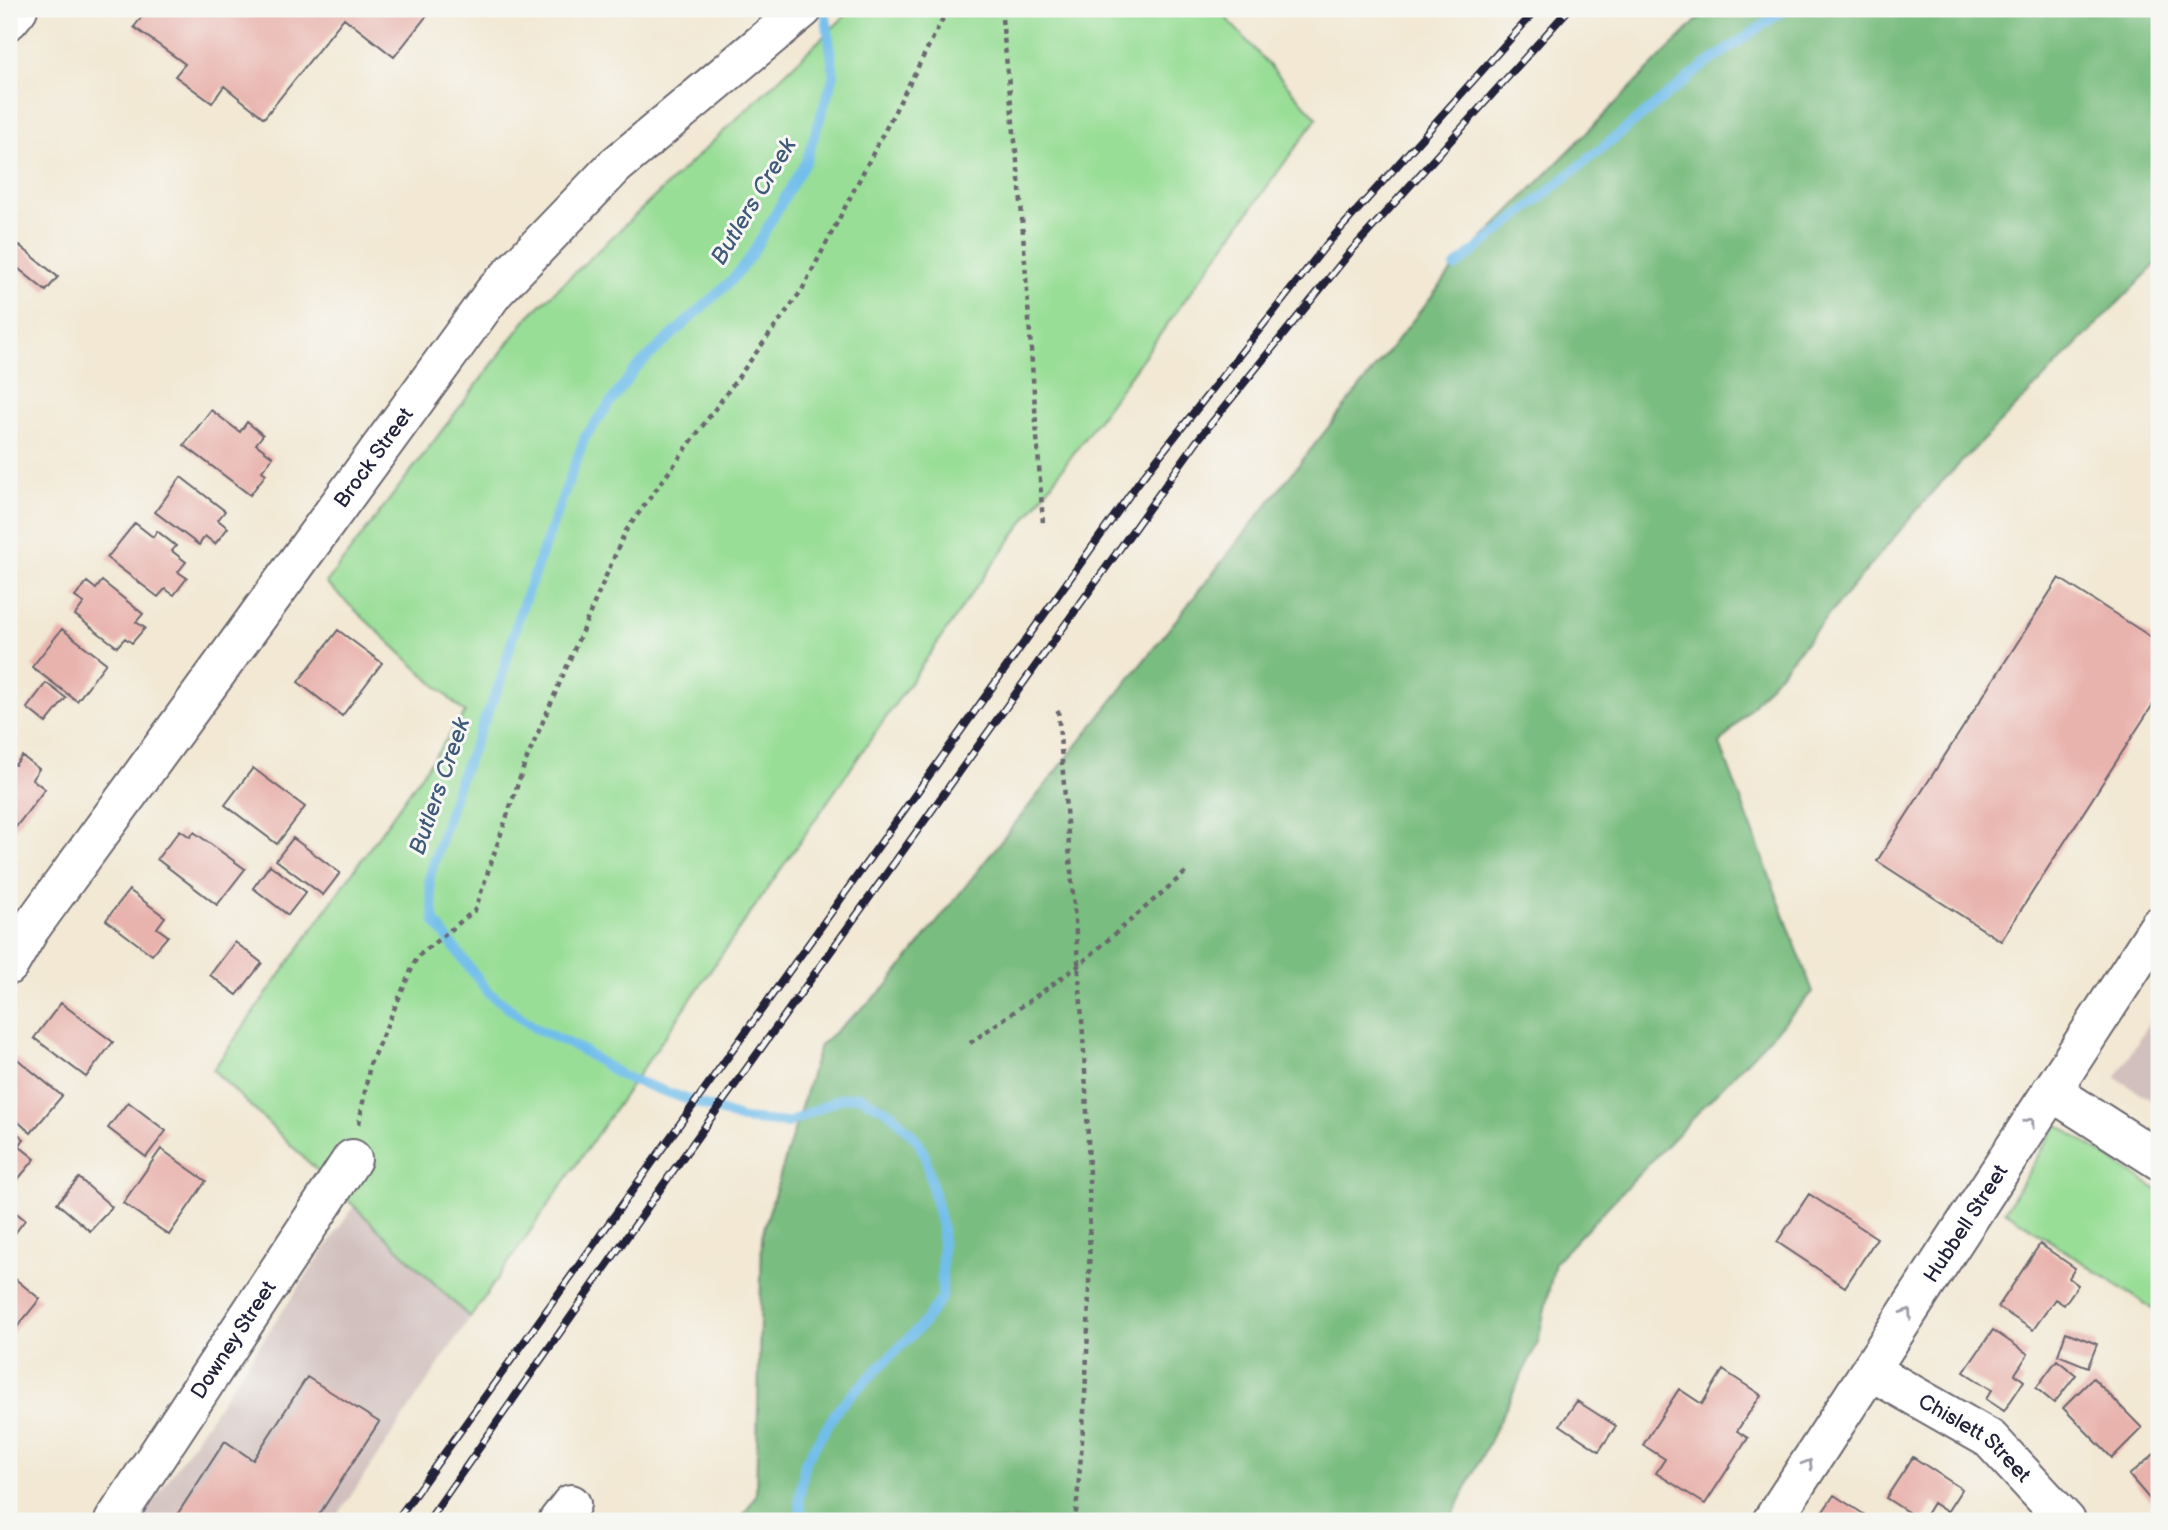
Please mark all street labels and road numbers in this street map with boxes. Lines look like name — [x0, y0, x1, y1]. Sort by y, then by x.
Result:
street label: Brock Street — [329, 402, 419, 513]
street label: Hubbell Street — [1919, 1160, 2014, 1287]
street label: Downey Street — [186, 1276, 282, 1404]
street label: Chislett Street — [1914, 1389, 2036, 1488]

